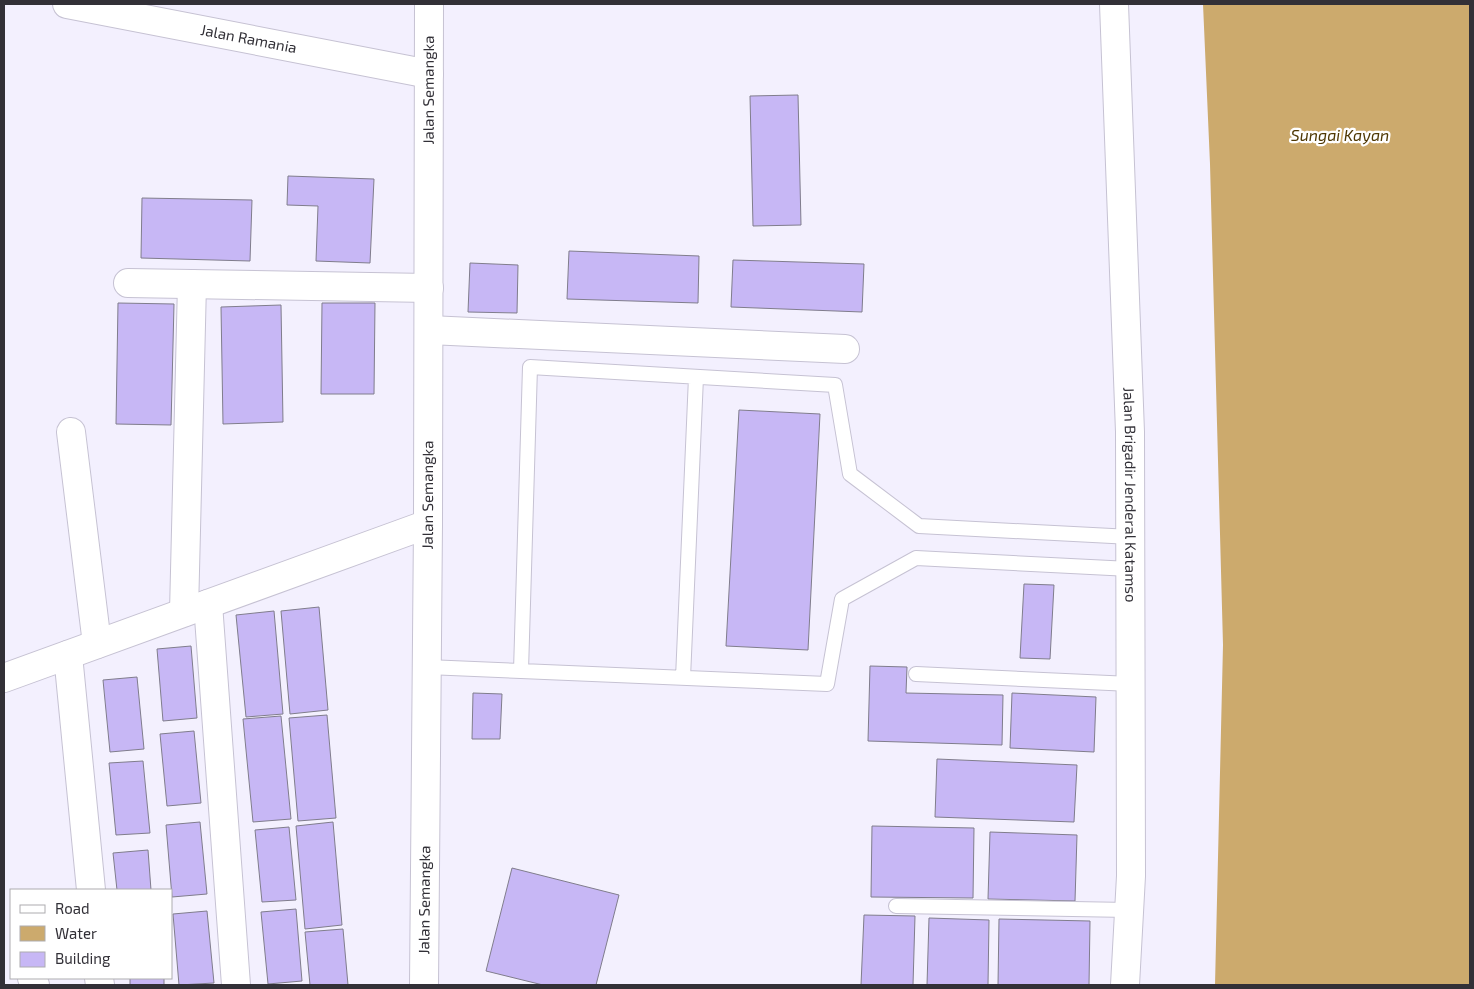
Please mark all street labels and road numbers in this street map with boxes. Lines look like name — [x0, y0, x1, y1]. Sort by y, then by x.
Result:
street label: Jalan Ramania — [199, 20, 299, 56]
street label: Jalan Semangka — [419, 35, 437, 145]
street label: Jalan Brigadir Jenderal Katamso — [1120, 387, 1140, 602]
street label: Jalan Semangka — [418, 440, 436, 550]
street label: Jalan Semangka — [414, 845, 433, 955]

